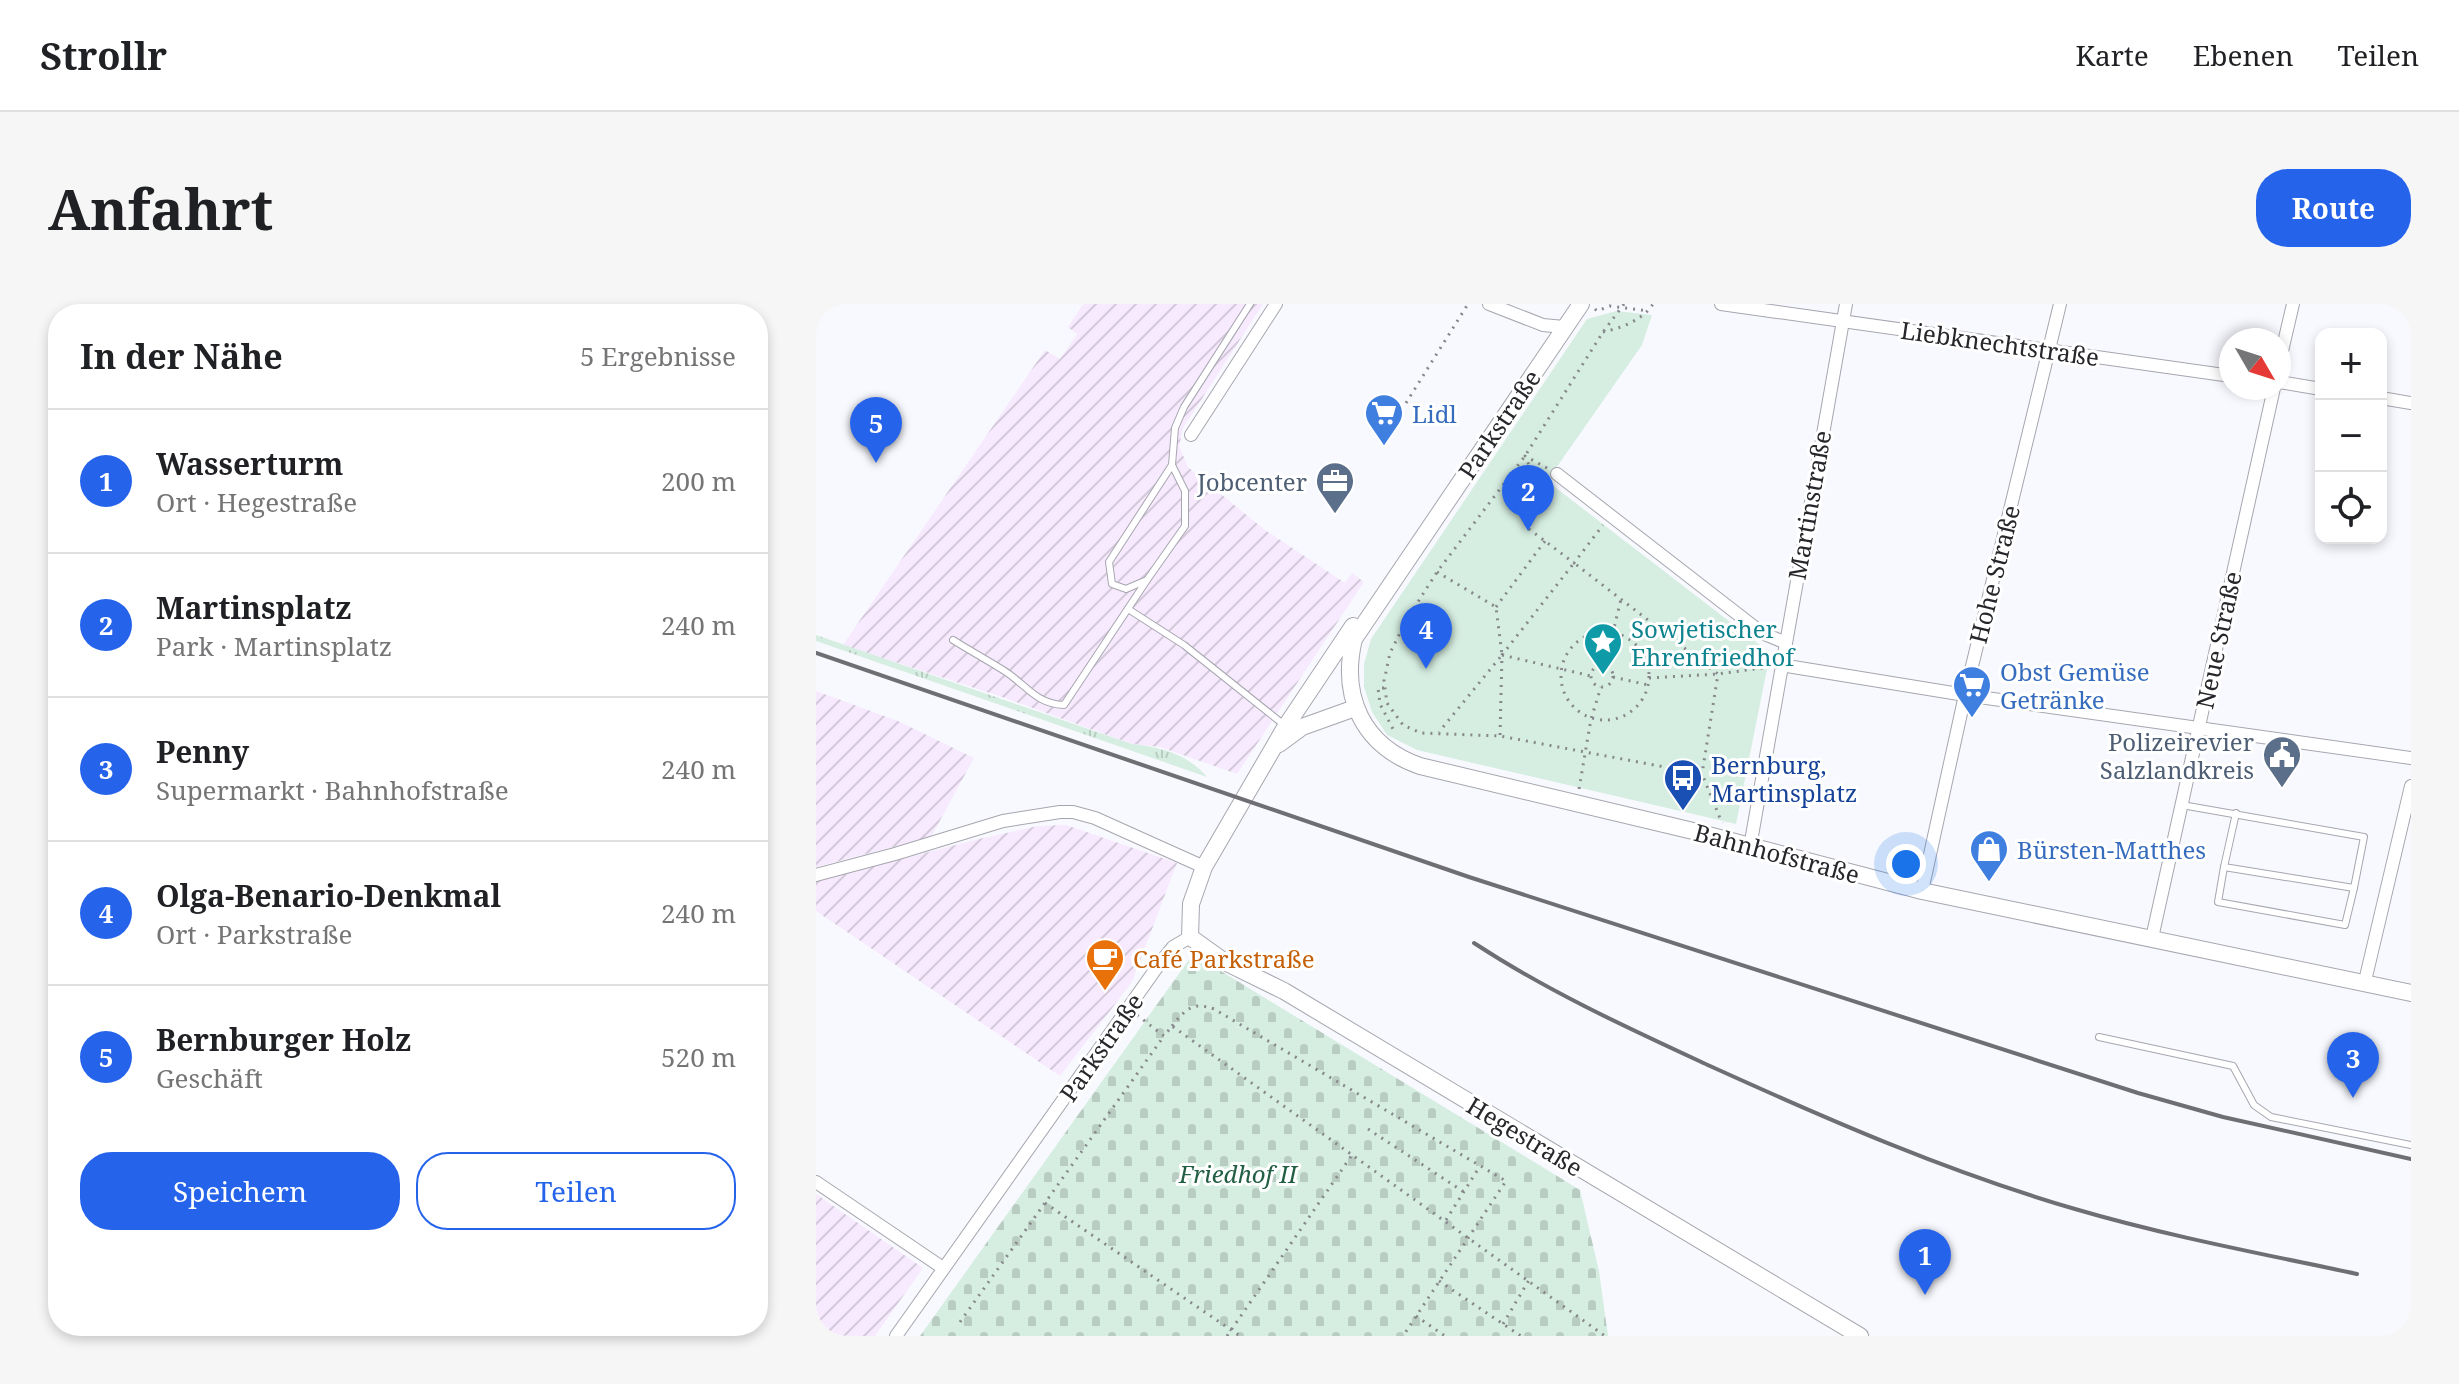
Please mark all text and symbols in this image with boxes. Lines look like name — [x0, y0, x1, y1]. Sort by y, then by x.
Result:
text: Strollr — [40, 29, 167, 81]
text: Karte — [2075, 36, 2149, 74]
text: Ebenen — [2193, 36, 2294, 74]
text: Teilen — [2338, 36, 2419, 74]
button: Route — [2256, 169, 2411, 247]
text: Anfahrt — [48, 170, 273, 246]
street label: Liebknechtstraße — [1899, 313, 2101, 373]
north arrow — [2219, 328, 2291, 400]
map controls — [2315, 328, 2387, 544]
button: + — [2315, 328, 2387, 400]
text: In der Nähe — [80, 333, 283, 379]
text: 5 Ergebnisse — [580, 338, 736, 374]
street label: Parkstraße — [1450, 363, 1548, 485]
supermarket icon: Lidl — [1363, 392, 1405, 447]
pin: 5 — [850, 397, 902, 463]
place label: Lidl — [1412, 397, 1457, 430]
button: − — [2315, 400, 2387, 472]
street label: Martinstraße — [1780, 428, 1838, 582]
text: Wasserturm — [156, 443, 343, 484]
office icon: Jobcenter — [1314, 460, 1356, 515]
text: 1 — [99, 463, 113, 499]
text: 200 m — [661, 463, 736, 499]
place label: Jobcenter — [1196, 465, 1307, 498]
pin: 2 — [1502, 465, 1554, 531]
button: locate — [2315, 472, 2387, 544]
text: Ort · Hegestraße — [156, 484, 357, 520]
street label: Hohe Straße — [1961, 501, 2027, 647]
street label: Neue Straße — [2187, 568, 2249, 712]
text: Martinsplatz — [156, 587, 351, 628]
pin: 4 — [1400, 603, 1452, 669]
text: 2 — [99, 607, 113, 643]
text: 240 m — [661, 607, 736, 643]
place label: Sowjetischer Ehrenfriedhof — [1631, 612, 1796, 673]
place icon: Sowjetischer Ehrenfriedhof — [1582, 621, 1624, 676]
text: Park · Martinsplatz — [156, 628, 392, 664]
place label: Obst Gemüse Getränke — [2000, 655, 2150, 716]
supermarket icon: Obst Gemüse Getränke — [1951, 664, 1993, 719]
place label: Polizeirevier Salzlandkreis — [2100, 725, 2254, 786]
text: Penny — [156, 731, 249, 772]
public building icon: Polizeirevier Salzlandkreis — [2261, 734, 2303, 789]
place label: Bernburg, Martinsplatz — [1711, 748, 1857, 809]
text: 3 — [99, 751, 113, 787]
text: 240 m — [661, 751, 736, 787]
bus stop icon: Bernburg, Martinsplatz — [1662, 757, 1704, 812]
text: Supermarkt · Bahnhofstraße — [156, 772, 509, 808]
street label: Bahnhofstraße — [1691, 815, 1863, 891]
shop icon: Bürsten-Matthes — [1968, 828, 2010, 883]
place label: Bürsten-Matthes — [2017, 833, 2206, 866]
your location — [1886, 844, 1926, 884]
text: Olga-Benario-Denkmal — [156, 875, 501, 916]
text: 4 — [99, 895, 113, 931]
text: 240 m — [661, 895, 736, 931]
text: Ort · Parkstraße — [156, 916, 352, 952]
cafe icon: Café Parkstraße — [1084, 937, 1126, 992]
place label: Café Parkstraße — [1133, 942, 1315, 975]
street label: Parkstraße — [1052, 986, 1150, 1108]
text: Bernburger Holz — [156, 1019, 411, 1060]
pin: 3 — [2327, 1032, 2379, 1098]
text: 5 — [99, 1039, 113, 1075]
text: 520 m — [661, 1039, 736, 1075]
text: Geschäft — [156, 1060, 263, 1096]
street label: Hegestraße — [1461, 1088, 1589, 1184]
button: Speichern — [80, 1152, 400, 1230]
button: Teilen — [416, 1152, 736, 1230]
park label: Friedhof II — [1178, 1157, 1299, 1190]
pin: 1 — [1899, 1229, 1951, 1295]

